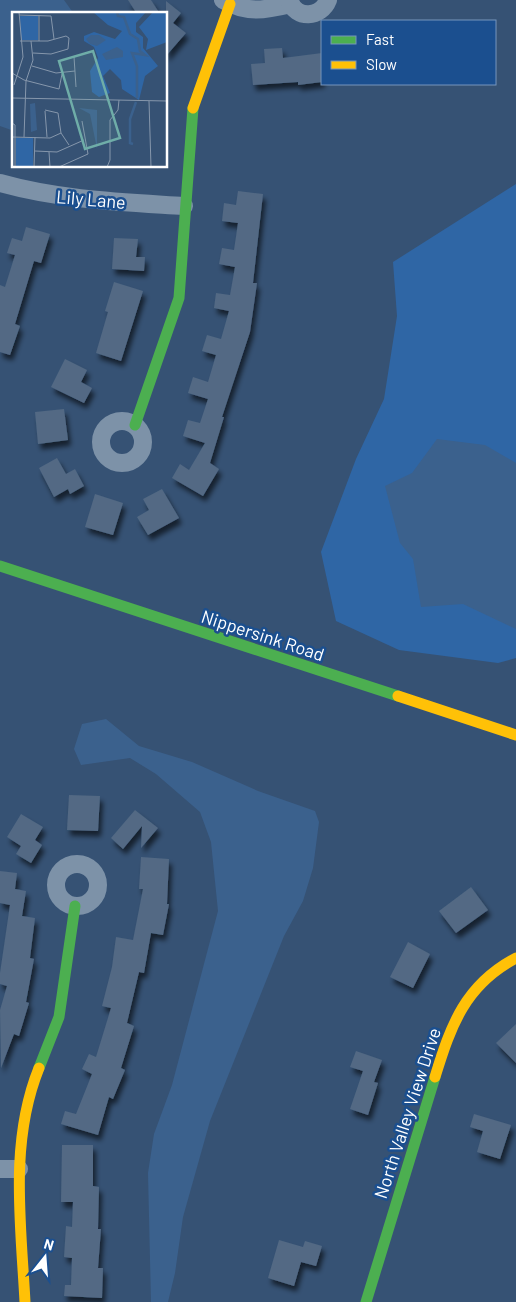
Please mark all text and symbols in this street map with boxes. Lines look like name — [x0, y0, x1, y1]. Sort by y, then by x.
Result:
inset map — [12, 12, 168, 168]
legend — [321, 20, 496, 85]
text: Fast — [366, 30, 394, 48]
text: Slow — [366, 55, 397, 73]
street label: Lily Lane — [55, 185, 127, 213]
street label: Nippersink Road — [199, 605, 327, 665]
street label: North Valley View Drive — [369, 1025, 445, 1201]
north arrow — [20, 1232, 70, 1282]
text: N — [42, 1235, 56, 1254]

